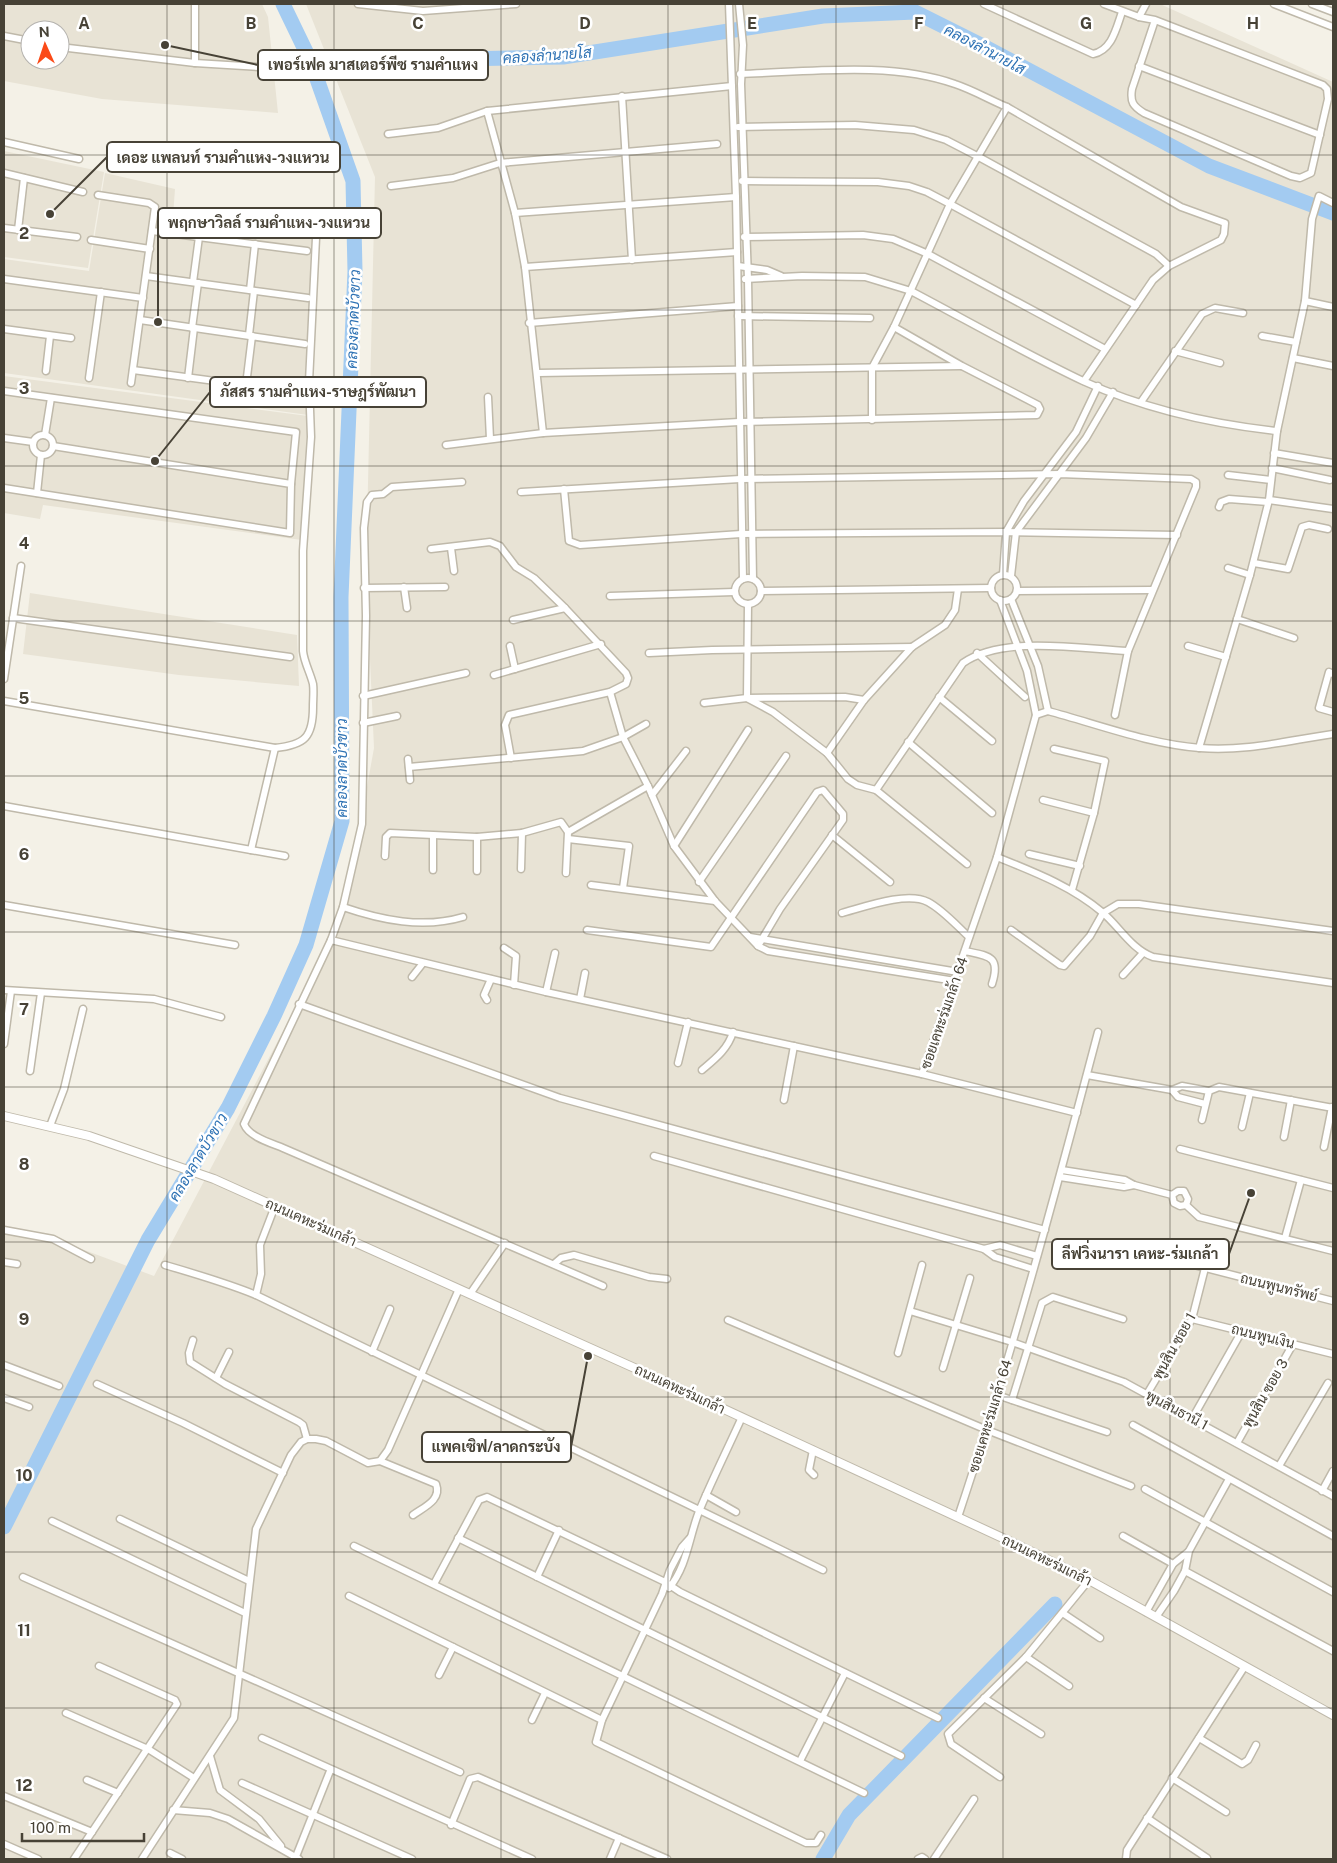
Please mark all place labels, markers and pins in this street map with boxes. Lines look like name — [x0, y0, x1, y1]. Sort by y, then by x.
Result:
callout: เพอร์เฟค มาสเตอร์พีซ รามคำแหง — [258, 50, 488, 80]
callout: เดอะ แพลนท์ รามคำแหง-วงแหวน — [107, 142, 340, 172]
callout: พฤกษาวิลล์ รามคำแหง-วงแหวน — [158, 208, 381, 238]
callout: ภัสสร รามคำแหง-ราษฎร์พัฒนา — [210, 377, 426, 407]
callout: ลีฟวิ่งนารา เคหะ-ร่มเกล้า — [1052, 1239, 1229, 1269]
callout: แพคเซิฟ/ลาดกระบัง — [422, 1432, 571, 1462]

